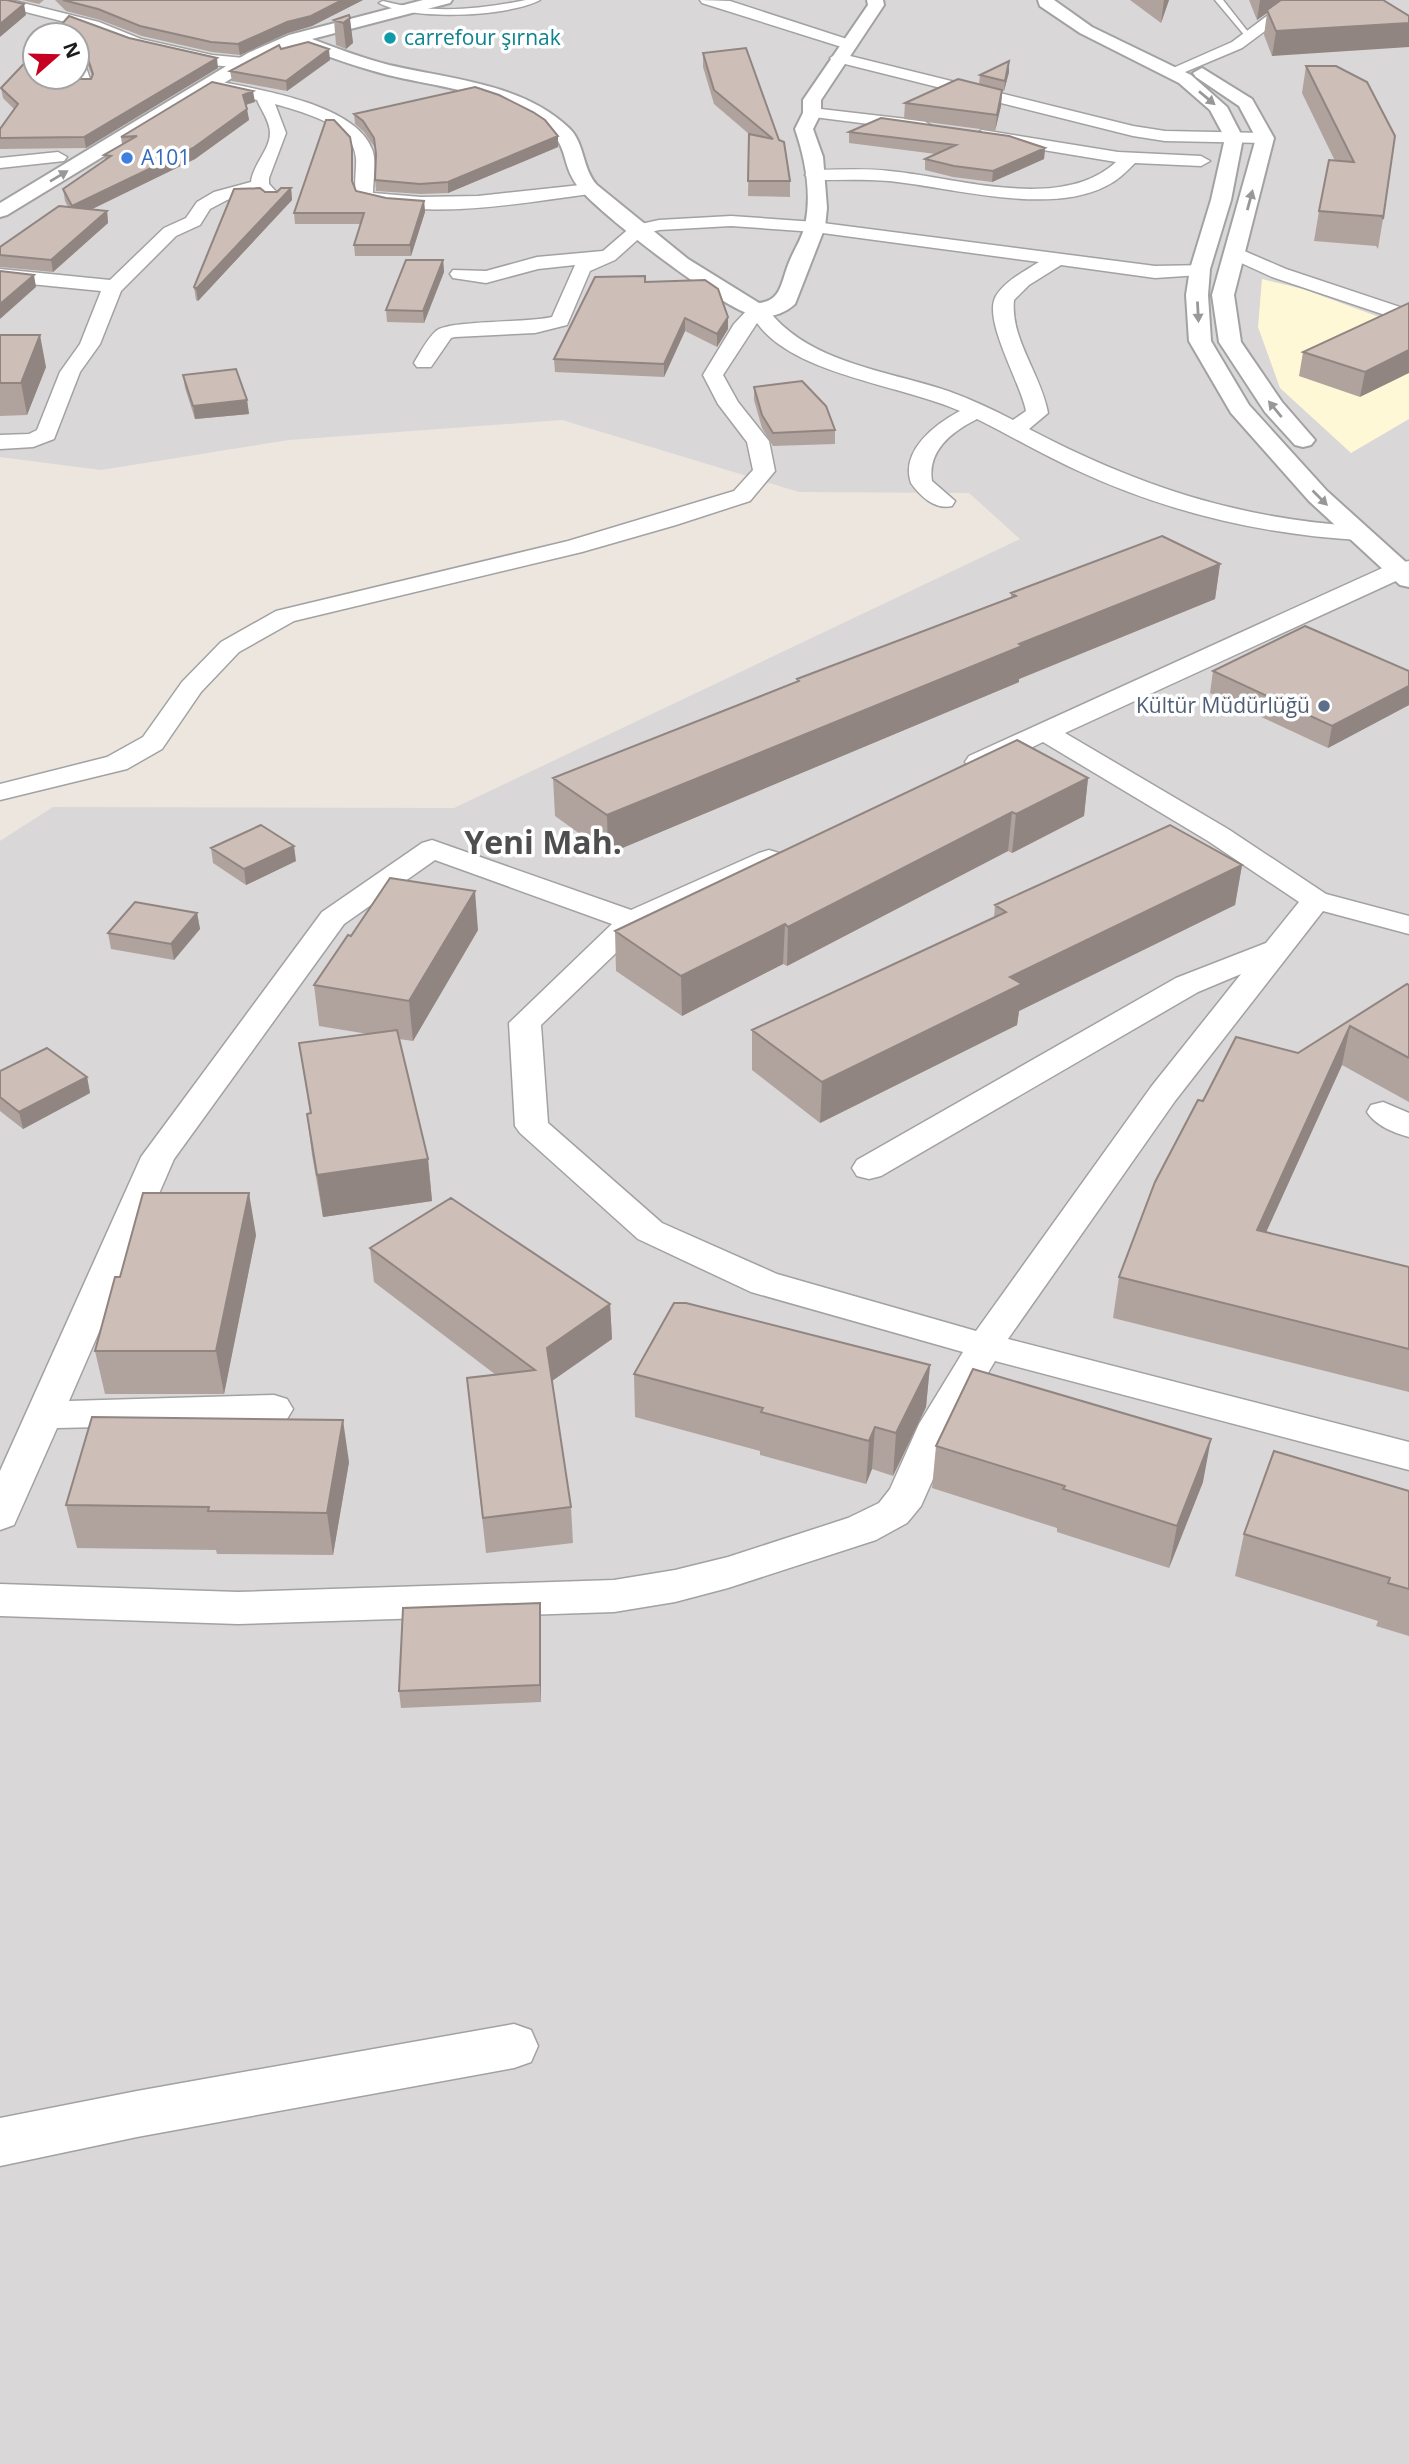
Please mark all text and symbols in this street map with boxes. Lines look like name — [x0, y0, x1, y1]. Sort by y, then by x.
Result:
north arrow — [21, 21, 91, 91]
place label: carrefour şırnak — [404, 23, 561, 51]
marker: carrefour şırnak — [382, 30, 398, 46]
text: N — [57, 38, 87, 62]
one-way arrow — [1199, 90, 1216, 105]
place label: A101 — [141, 143, 190, 171]
marker: A101 — [119, 150, 135, 166]
one-way arrow — [49, 170, 68, 182]
one-way arrow — [1245, 189, 1256, 211]
one-way arrow — [1193, 301, 1204, 323]
one-way arrow — [1268, 401, 1283, 419]
one-way arrow — [1311, 489, 1328, 506]
place label: Kültür Müdürlüğü — [1136, 691, 1310, 719]
marker: Kültür Müdürlüğü — [1316, 698, 1332, 714]
district label: Yeni Mah. — [464, 820, 622, 863]

